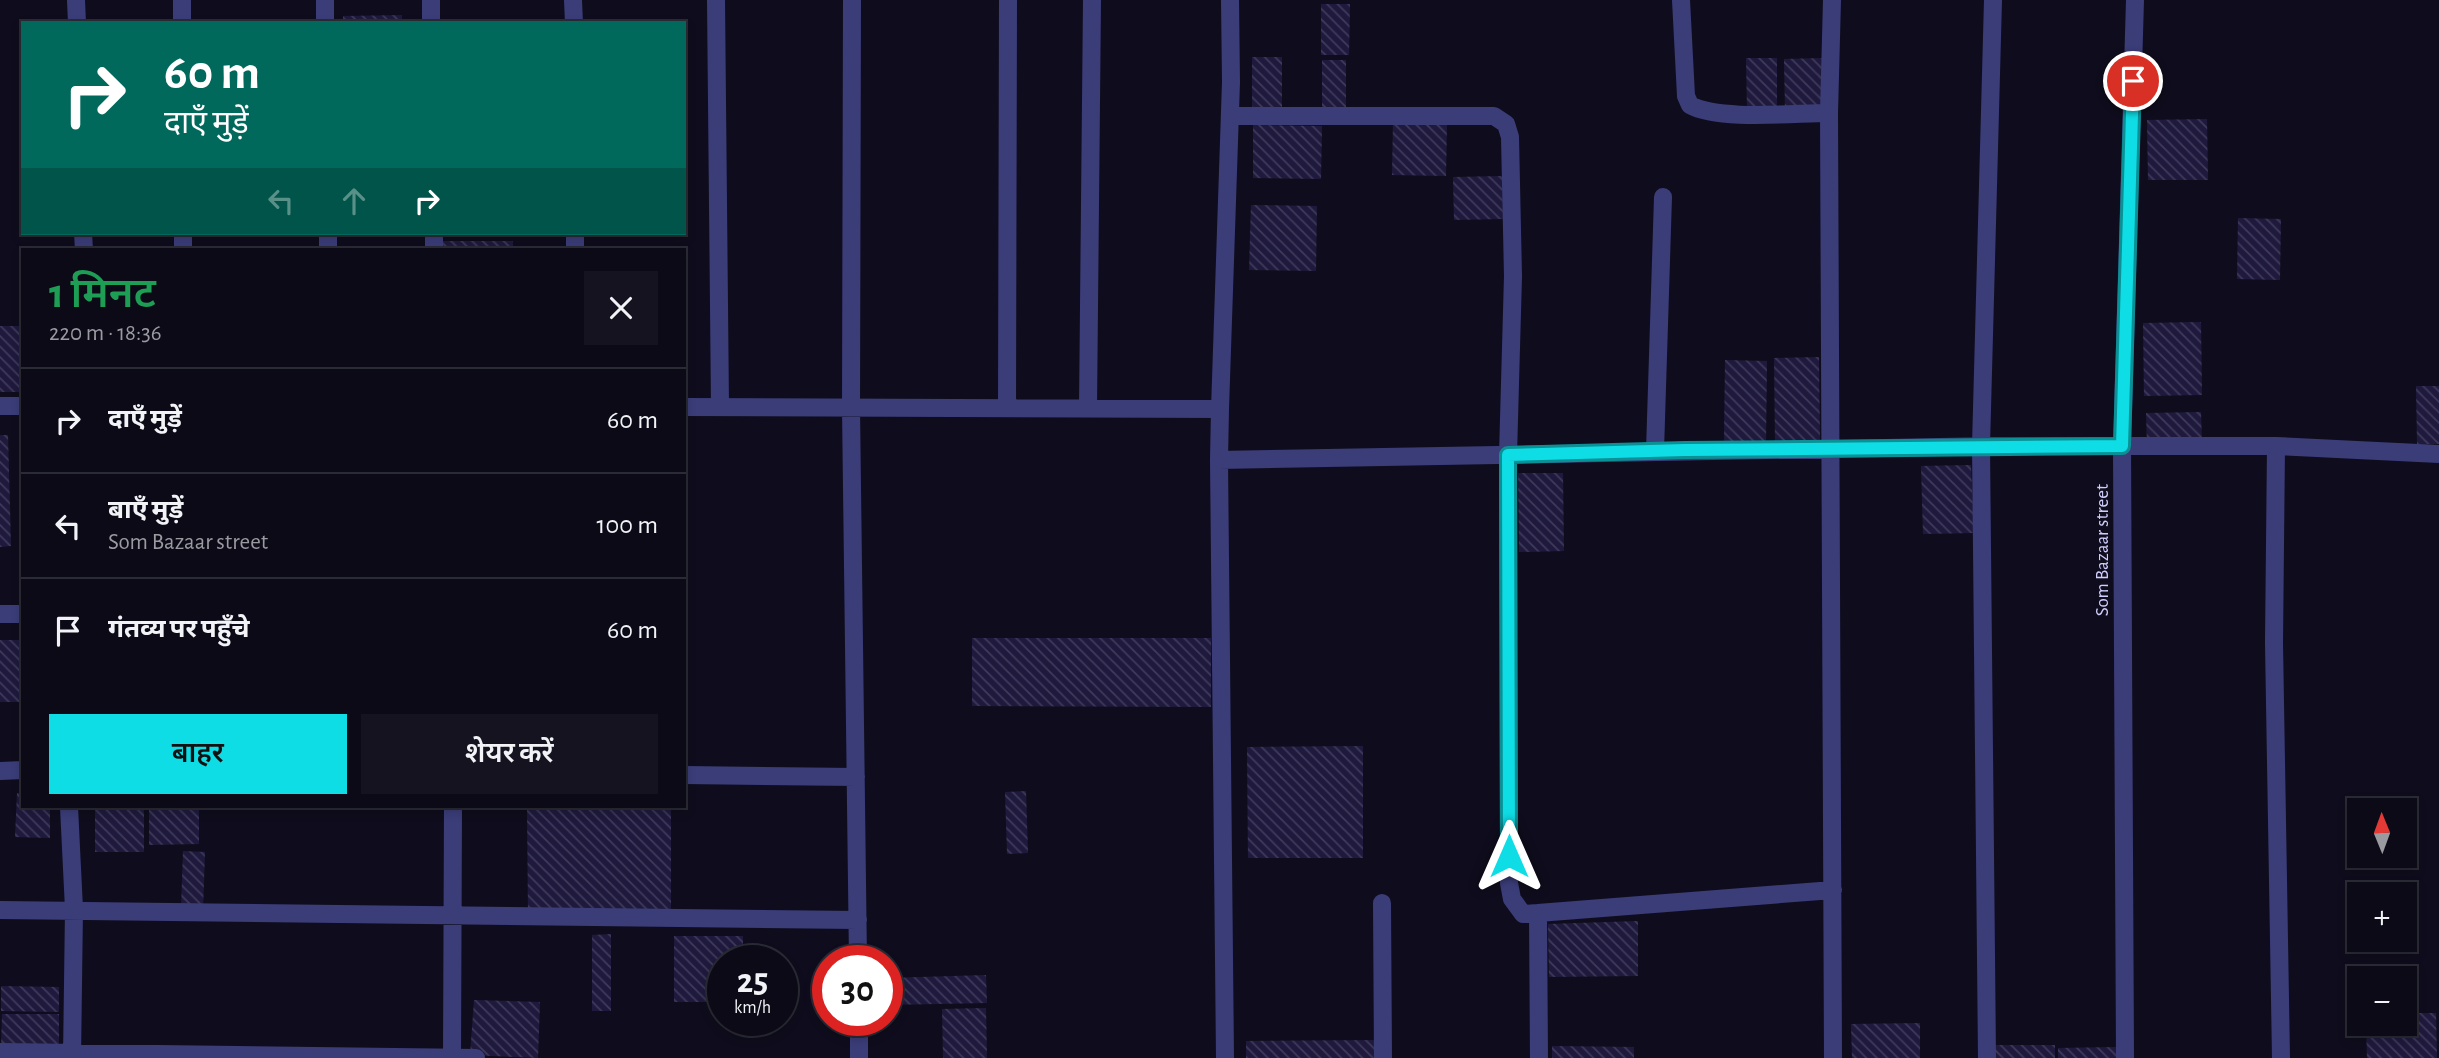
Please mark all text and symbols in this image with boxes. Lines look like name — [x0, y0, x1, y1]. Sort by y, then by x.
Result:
icon: right — [49, 49, 140, 140]
text: 60 m — [164, 49, 260, 98]
pin — [2103, 51, 2163, 111]
icon: arrive — [2114, 62, 2152, 100]
text: दाएँ मुड़ें — [164, 107, 249, 139]
icon: left — [262, 182, 300, 220]
icon: ahead — [335, 182, 373, 220]
icon: right — [408, 182, 446, 220]
button: close — [584, 271, 658, 345]
text: 1 मिनट — [49, 273, 156, 315]
text: 220 m · 18:36 — [49, 322, 162, 345]
icon: right — [49, 402, 87, 440]
text: दाएँ मुड़ें — [108, 406, 182, 432]
text: 60 m — [607, 407, 658, 433]
street label: Som Bazaar street — [2093, 484, 2112, 616]
text: बाएँ मुड़ें — [108, 497, 183, 523]
icon: left — [49, 507, 87, 545]
text: 100 m — [597, 512, 658, 538]
text: Som Bazaar street — [108, 531, 268, 554]
icon: arrive — [49, 612, 87, 650]
text: गंतव्य पर पहुँचे — [108, 616, 250, 642]
text: 60 m — [607, 617, 658, 643]
button: बाहर — [49, 714, 347, 794]
button: शेयर करें — [361, 714, 658, 794]
north arrow — [2347, 798, 2417, 868]
map controls — [2347, 798, 2417, 1036]
position arrow — [1472, 819, 1546, 893]
button: + — [2347, 882, 2417, 952]
speed limit sign: 30 — [812, 945, 903, 1036]
text: 25 — [737, 964, 768, 999]
button: − — [2347, 966, 2417, 1036]
text: km/h — [734, 999, 771, 1017]

